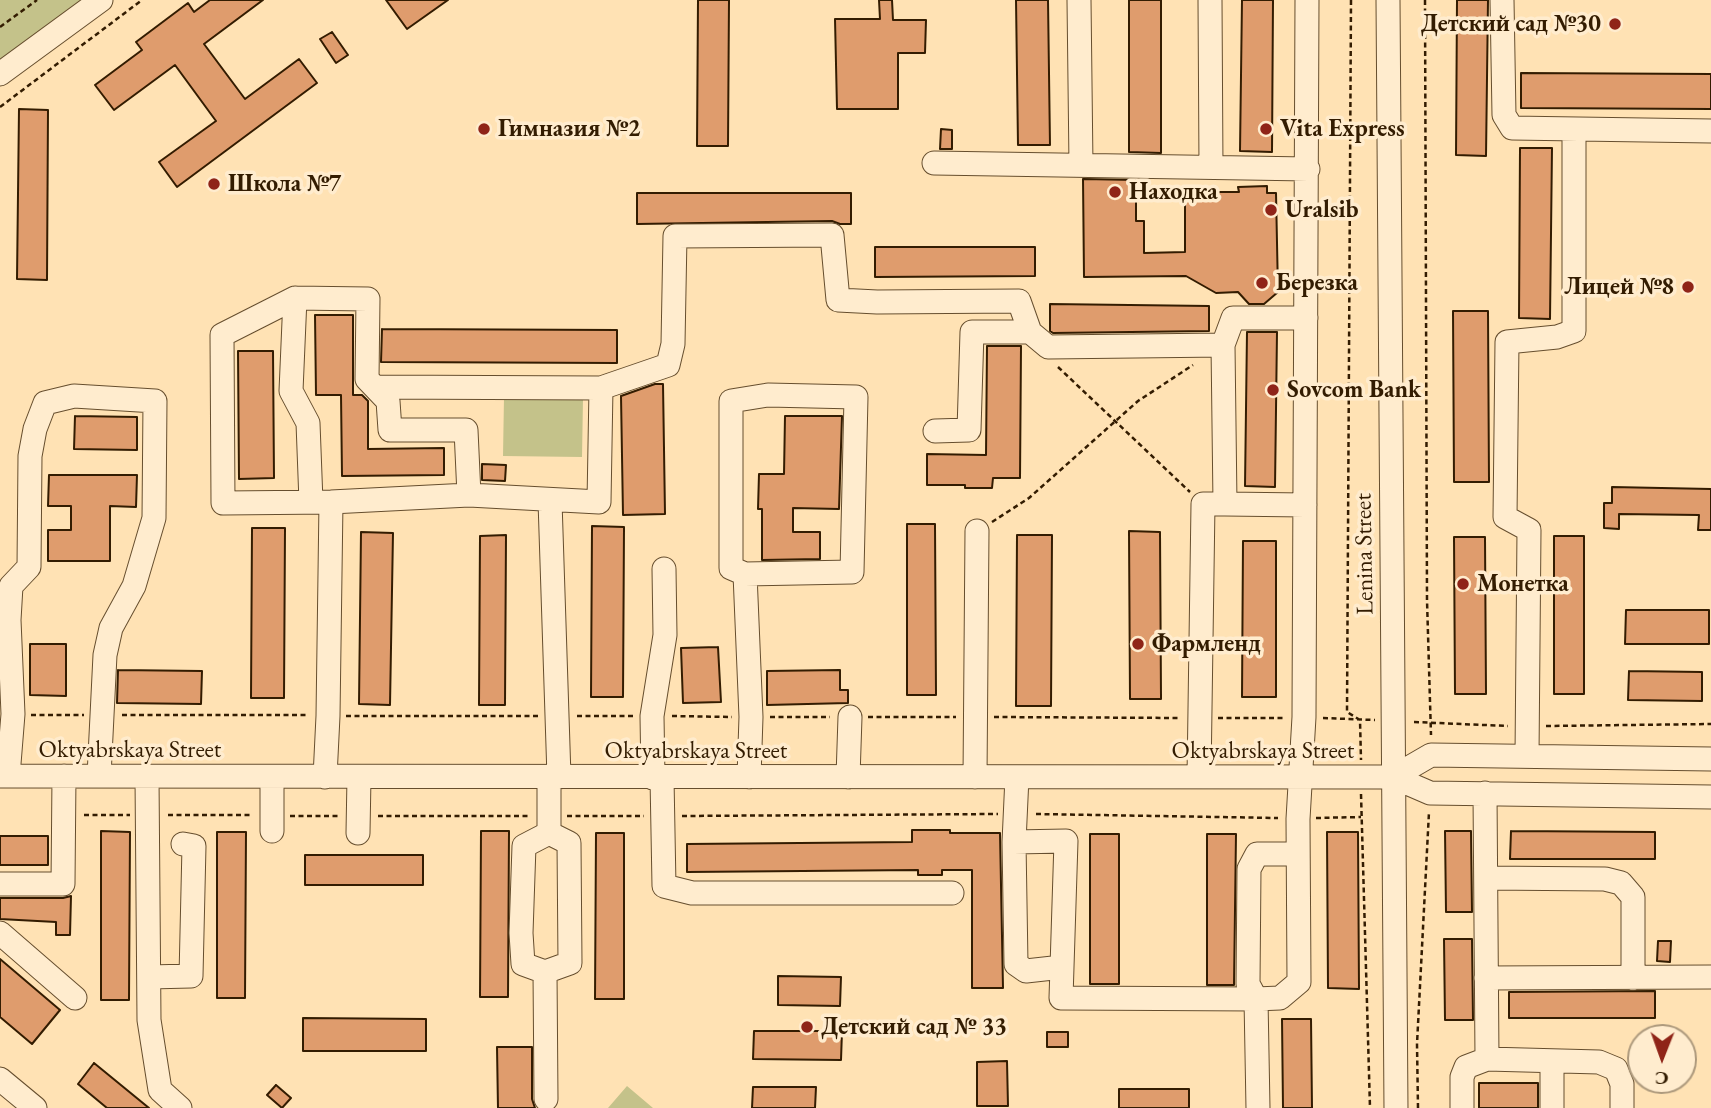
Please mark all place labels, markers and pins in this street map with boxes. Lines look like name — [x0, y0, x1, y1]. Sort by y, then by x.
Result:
place label: Детский сад №30 — [1421, 10, 1601, 38]
marker: Детский сад №30 — [1607, 16, 1623, 32]
place label: Гимназия №2 — [498, 115, 640, 143]
place label: Vita Express — [1280, 115, 1405, 143]
marker: Гимназия №2 — [476, 121, 492, 137]
marker: Vita Express — [1258, 121, 1274, 137]
place label: Школа №7 — [228, 170, 341, 198]
marker: Школа №7 — [206, 176, 222, 192]
place label: Находка — [1129, 178, 1218, 206]
marker: Находка — [1107, 184, 1123, 200]
place label: Uralsib — [1285, 196, 1359, 224]
marker: Uralsib — [1263, 202, 1279, 218]
place label: Березка — [1276, 269, 1358, 297]
place label: Лицей №8 — [1564, 273, 1674, 301]
marker: Березка — [1254, 275, 1270, 291]
marker: Лицей №8 — [1680, 279, 1696, 295]
place label: Sovcom Bank — [1287, 376, 1421, 404]
marker: Sovcom Bank — [1265, 382, 1281, 398]
place label: Монетка — [1477, 570, 1569, 598]
marker: Монетка — [1455, 576, 1471, 592]
place label: Фармленд — [1152, 630, 1261, 658]
marker: Фармленд — [1130, 636, 1146, 652]
place label: Детский сад № 33 — [821, 1013, 1007, 1041]
marker: Детский сад № 33 — [799, 1019, 815, 1035]

